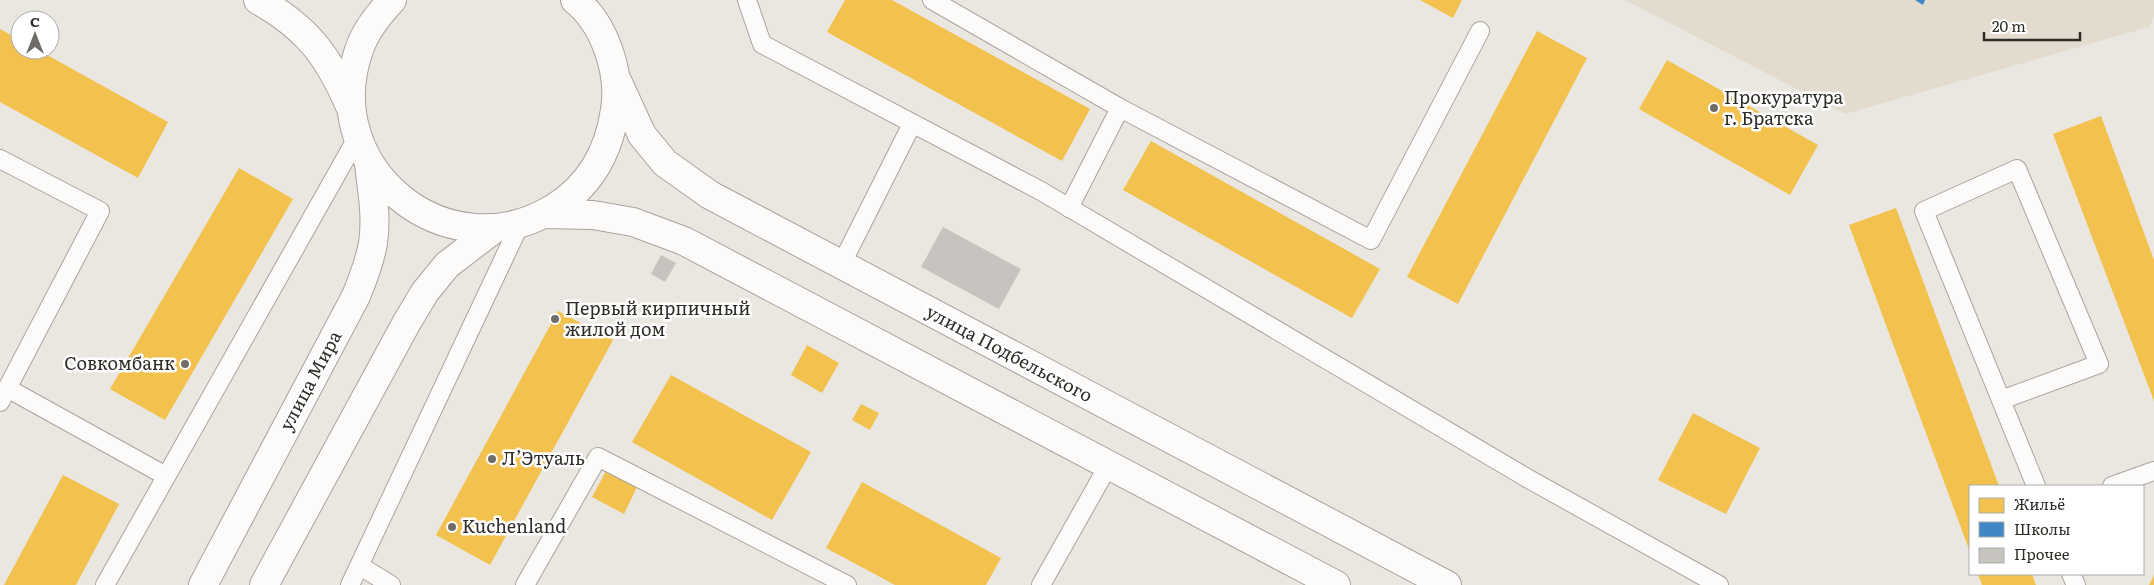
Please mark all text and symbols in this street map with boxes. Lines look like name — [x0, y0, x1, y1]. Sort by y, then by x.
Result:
north arrow — [10, 10, 60, 60]
scale bar — [1984, 10, 2080, 42]
text: С — [30, 11, 40, 31]
text: 20 m — [1992, 14, 2026, 37]
place label: Прокуратура г. Братска — [1724, 83, 1844, 131]
marker: Прокуратура г. Братска — [1708, 102, 1720, 114]
place label: Первый кирпичный жилой дом — [565, 294, 750, 342]
street label: улица Подбельского — [922, 297, 1098, 408]
marker: Первый кирпичный жилой дом — [549, 313, 561, 325]
street label: улица Мира — [272, 325, 348, 435]
place label: Совкомбанк — [64, 349, 175, 376]
marker: Совкомбанк — [179, 358, 191, 370]
place label: Л’Этуаль — [502, 444, 585, 471]
marker: Л’Этуаль — [486, 453, 498, 465]
legend — [1969, 485, 2144, 575]
text: Жильё — [2014, 492, 2065, 515]
place label: Kuchenland — [462, 512, 566, 539]
text: Школы — [2014, 517, 2070, 540]
marker: Kuchenland — [446, 521, 458, 533]
text: Прочее — [2014, 542, 2070, 565]

